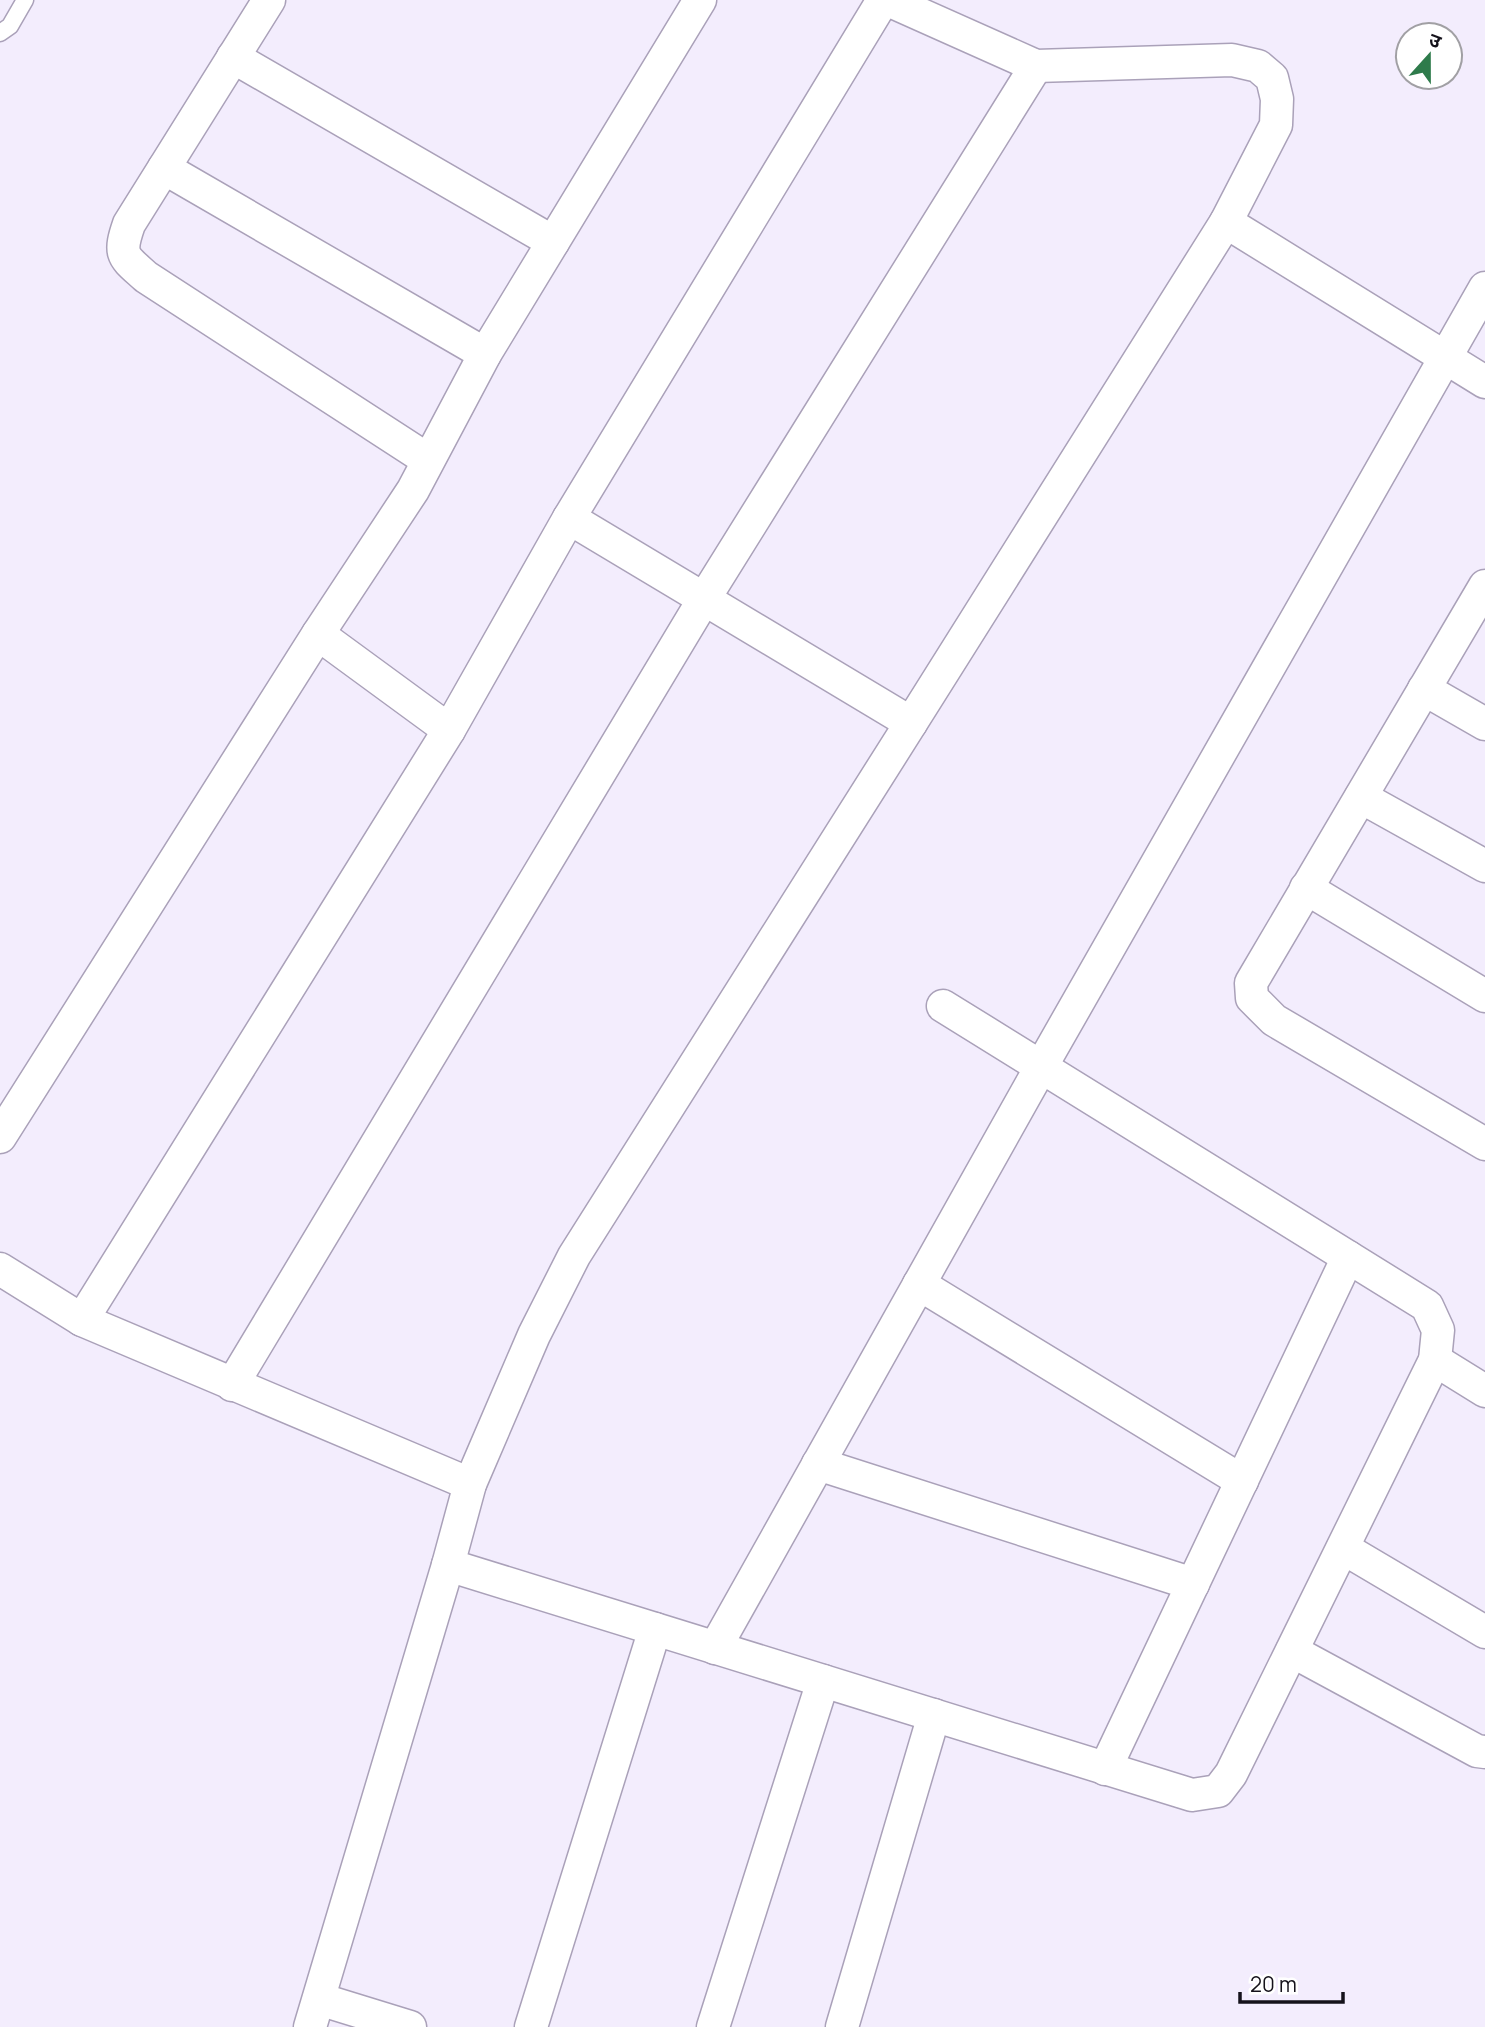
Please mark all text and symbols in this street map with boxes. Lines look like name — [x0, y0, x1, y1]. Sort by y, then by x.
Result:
north arrow — [1394, 21, 1464, 91]
text: उ — [1425, 26, 1446, 55]
scale bar — [1240, 1960, 1343, 2004]
text: 20 m — [1250, 1970, 1297, 1998]

